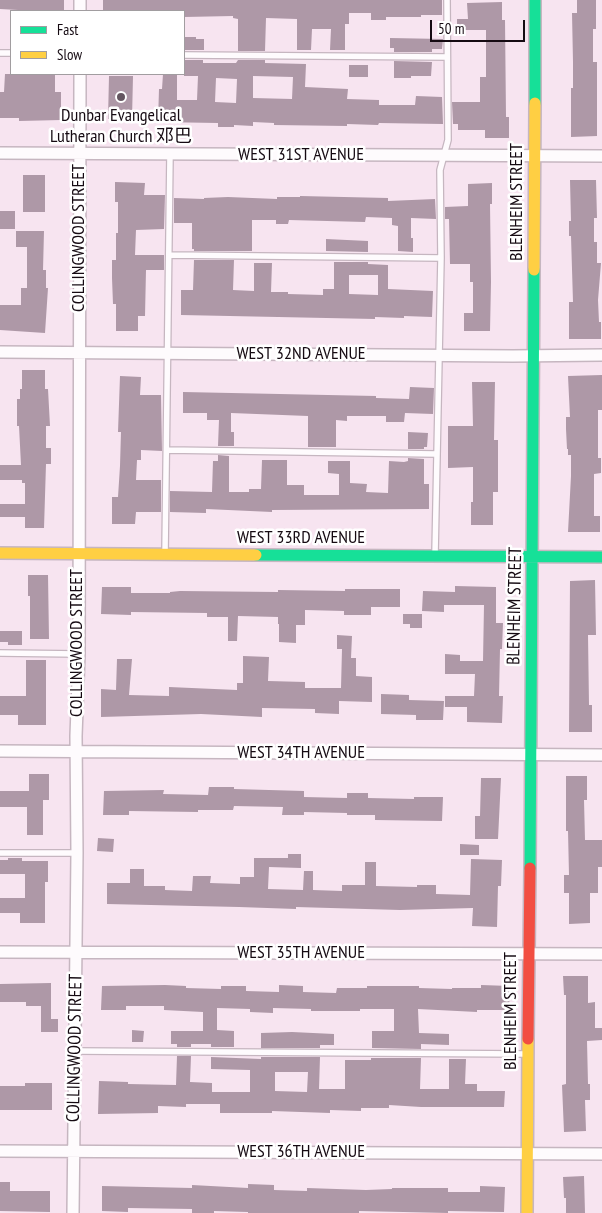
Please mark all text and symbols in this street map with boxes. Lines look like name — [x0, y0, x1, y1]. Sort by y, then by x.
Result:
legend — [10, 10, 185, 75]
scale bar — [432, 10, 527, 42]
text: 50 m — [438, 19, 464, 38]
text: Fast — [57, 20, 78, 39]
text: Slow — [57, 45, 82, 64]
marker: Dunbar Evangelical Lutheran Church 邓巴 — [115, 91, 127, 103]
place label: Dunbar Evangelical Lutheran Church 邓巴 — [50, 105, 192, 148]
street label: BLENHEIM STREET — [506, 143, 528, 261]
street label: WEST 31ST AVENUE — [238, 144, 364, 166]
street label: COLLINGWOOD STREET — [68, 164, 90, 312]
street label: WEST 32ND AVENUE — [236, 343, 366, 365]
street label: WEST 33RD AVENUE — [237, 527, 365, 549]
street label: BLENHEIM STREET — [503, 547, 527, 665]
street label: COLLINGWOOD STREET — [66, 569, 88, 717]
street label: WEST 34TH AVENUE — [237, 742, 365, 764]
street label: WEST 35TH AVENUE — [237, 942, 365, 964]
street label: BLENHEIM STREET — [500, 952, 522, 1070]
street label: COLLINGWOOD STREET — [63, 974, 87, 1122]
street label: WEST 36TH AVENUE — [237, 1141, 365, 1163]

